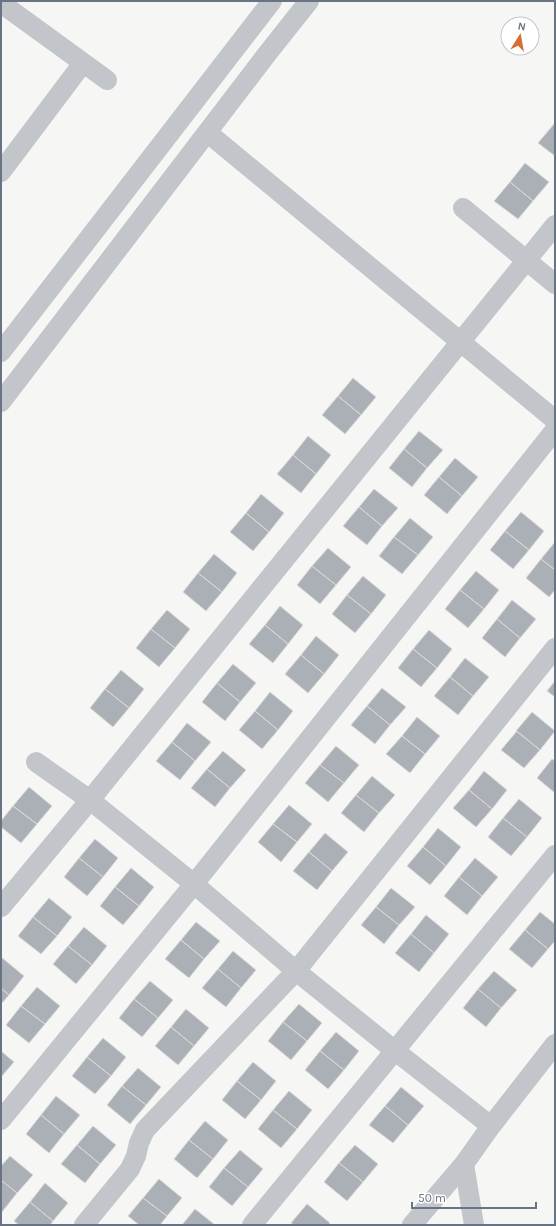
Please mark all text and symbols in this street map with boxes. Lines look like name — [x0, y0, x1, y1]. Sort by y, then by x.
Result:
north arrow — [500, 16, 540, 56]
text: N — [517, 20, 527, 34]
scale bar — [412, 1184, 536, 1210]
text: 50 m — [418, 1191, 446, 1205]

